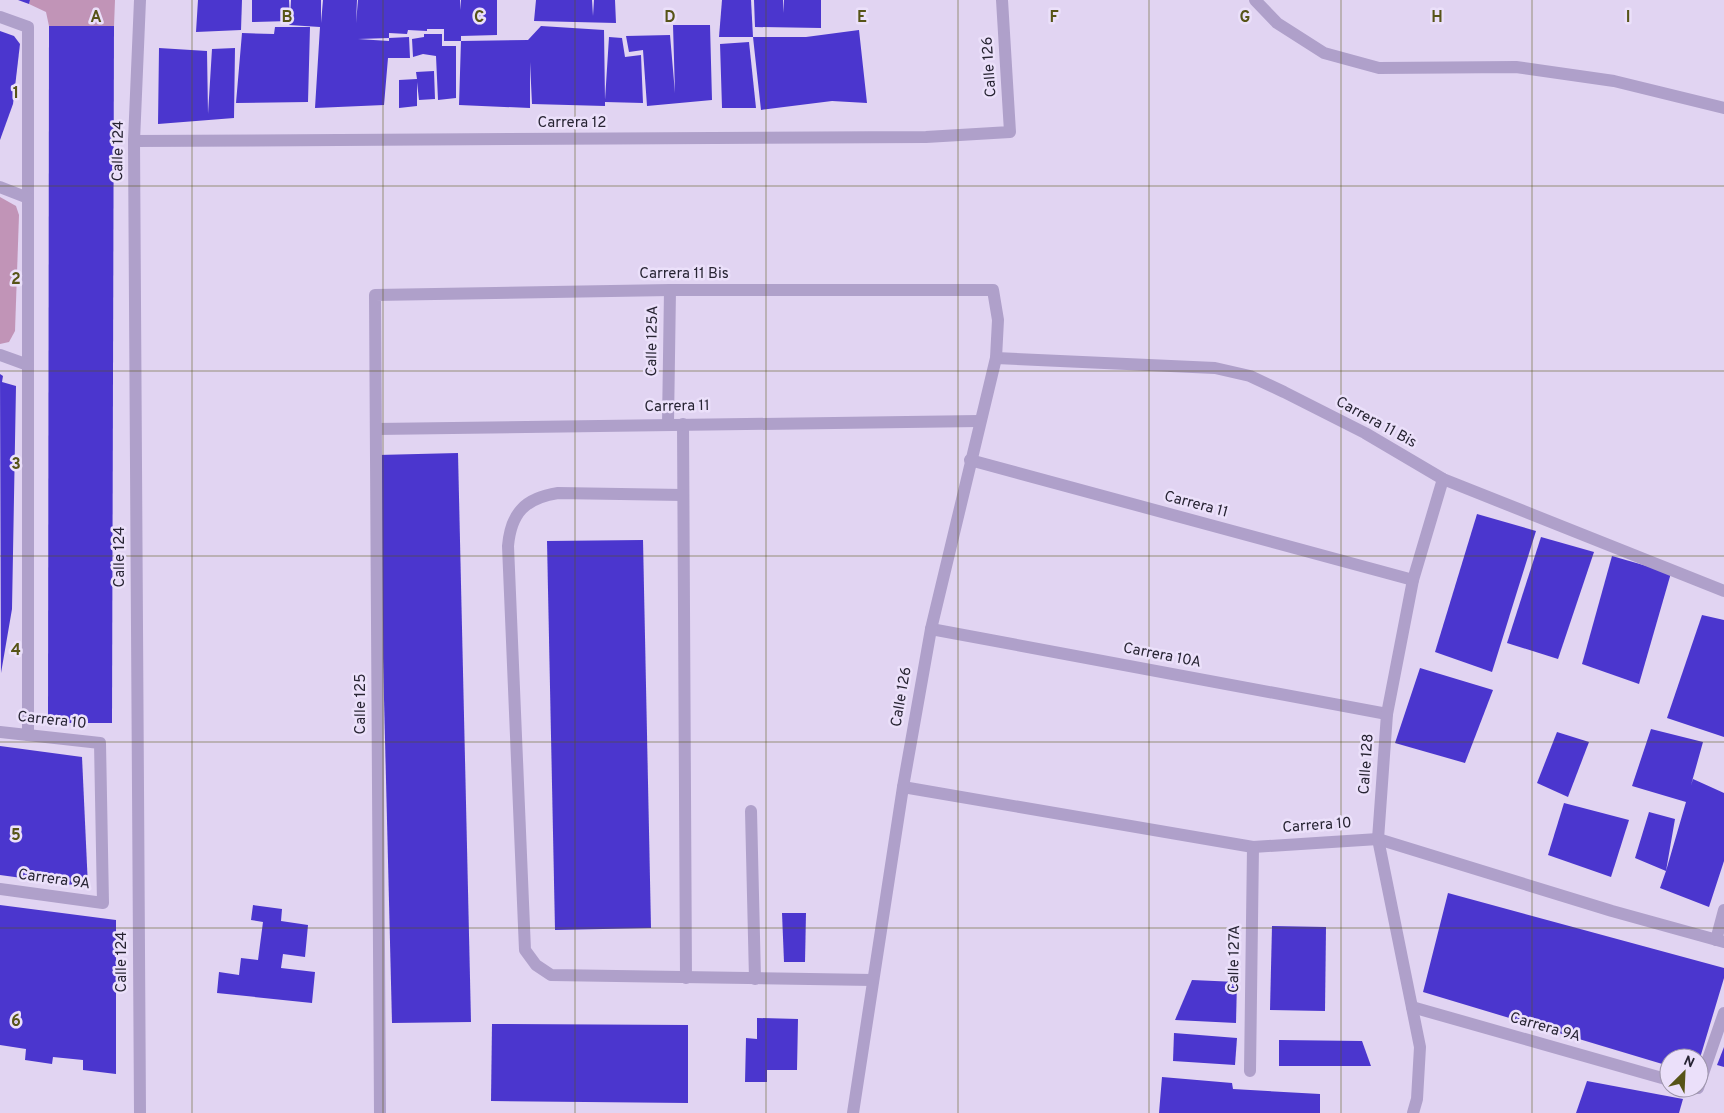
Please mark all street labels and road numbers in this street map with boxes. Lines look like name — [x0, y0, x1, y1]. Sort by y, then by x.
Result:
street label: Calle 126 — [978, 36, 1002, 98]
street label: Carrera 12 — [538, 114, 606, 133]
street label: Calle 124 — [109, 120, 129, 182]
street label: Carrera 11 Bis — [639, 265, 729, 284]
street label: Calle 125A — [643, 305, 663, 377]
street label: Carrera 11 Bis — [1332, 393, 1420, 453]
street label: Carrera 11 — [644, 397, 710, 417]
street label: Carrera 11 — [1162, 487, 1230, 523]
street label: Calle 124 — [111, 527, 130, 588]
street label: Carrera 10A — [1121, 639, 1203, 673]
street label: Calle 126 — [887, 665, 917, 729]
street label: Calle 125 — [352, 673, 371, 735]
street label: Carrera 10 — [16, 708, 88, 734]
street label: Calle 128 — [1355, 733, 1379, 795]
street label: Carrera 10 — [1282, 814, 1352, 838]
street label: Carrera 9A — [17, 866, 91, 894]
street label: Calle 127A — [1225, 925, 1245, 993]
street label: Calle 124 — [113, 932, 132, 993]
street label: Carrera 9A — [1507, 1009, 1583, 1047]

